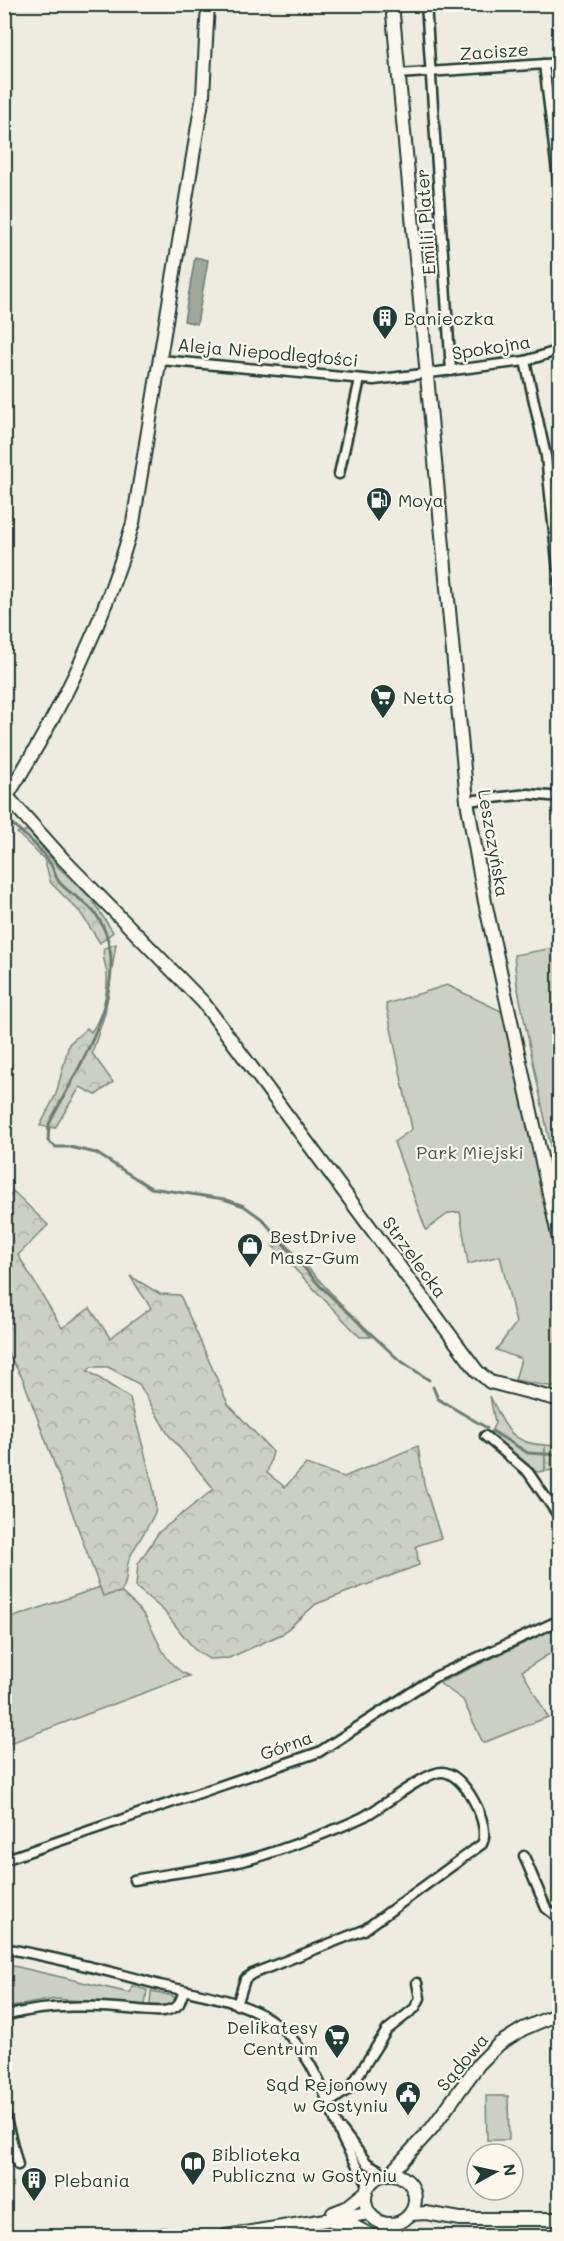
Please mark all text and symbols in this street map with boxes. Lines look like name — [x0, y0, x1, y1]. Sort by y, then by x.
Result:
street label: Zacisze — [459, 37, 529, 65]
street label: Emilii Plater — [409, 168, 441, 276]
building icon: Banieczka — [370, 303, 400, 341]
place label: Banieczka — [404, 306, 494, 330]
street label: Spokojna — [450, 329, 532, 365]
street label: Aleja Niepodległości — [177, 332, 359, 372]
fuel station icon: Moya — [364, 485, 394, 523]
place label: Moya — [398, 488, 444, 512]
supermarket icon: Netto — [368, 682, 398, 720]
place label: Netto — [403, 685, 454, 709]
street label: Leszczyńska — [473, 787, 515, 899]
park label: Park Miejski — [416, 1140, 524, 1164]
street label: Strzelecka — [377, 1211, 453, 1303]
place label: BestDrive Masz-Gum — [270, 1224, 359, 1269]
shop icon: BestDrive Masz-Gum — [235, 1231, 265, 1269]
street label: Górna — [256, 1724, 316, 1766]
place label: Delikatesy Centrum — [226, 2015, 318, 2060]
supermarket icon: Delikatesy Centrum — [322, 2022, 352, 2060]
street label: Sądowa — [431, 2028, 493, 2096]
place label: Sąd Rejonowy w Gostyniu — [266, 2072, 388, 2117]
public building icon: Sąd Rejonowy w Gostyniu — [393, 2079, 423, 2117]
place label: Biblioteka Publiczna w Gostyniu — [212, 2142, 397, 2187]
north arrow — [465, 2142, 525, 2202]
library icon: Biblioteka Publiczna w Gostyniu — [178, 2149, 208, 2187]
text: N — [499, 2162, 522, 2177]
building icon: Plebania — [19, 2165, 49, 2203]
place label: Plebania — [54, 2168, 130, 2192]

